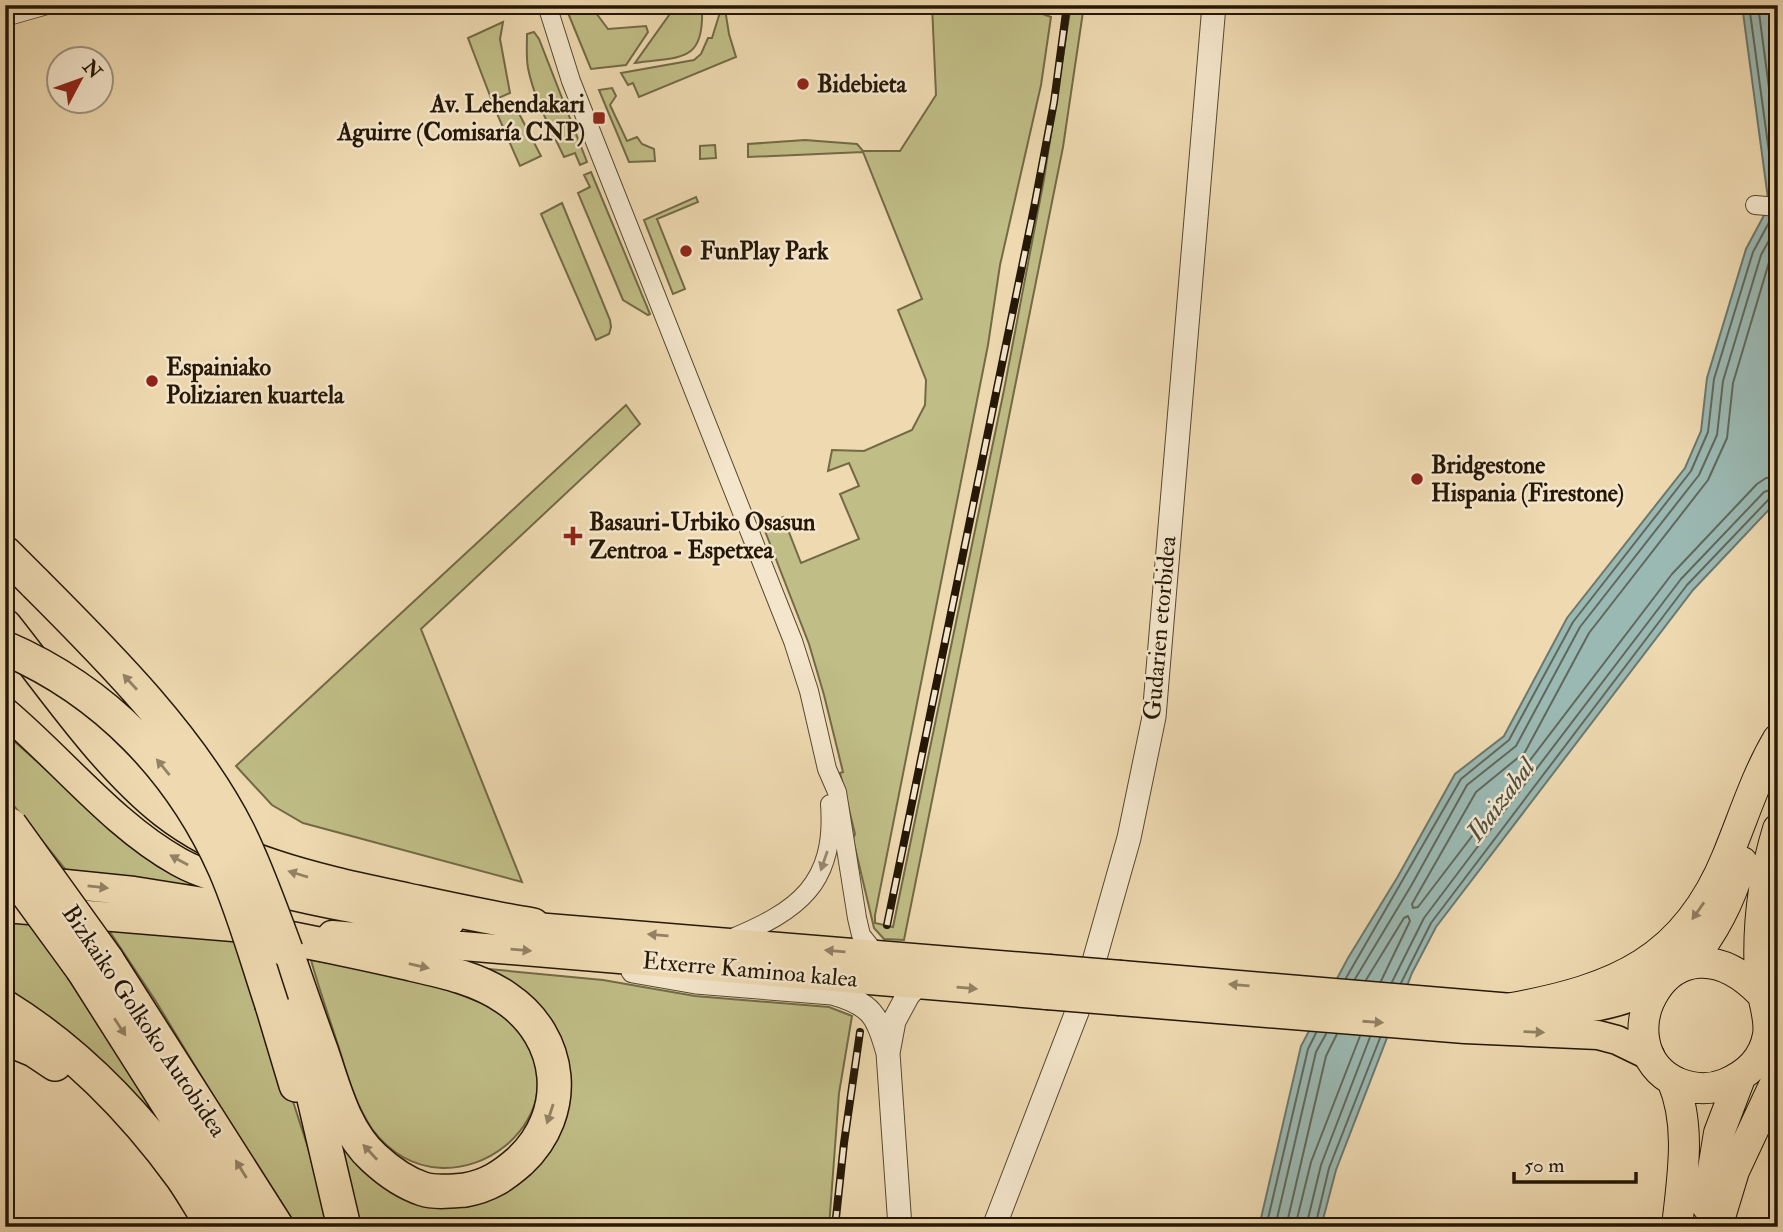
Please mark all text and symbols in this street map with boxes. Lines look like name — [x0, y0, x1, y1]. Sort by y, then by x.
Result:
north arrow — [46, 46, 116, 116]
text: N — [77, 54, 107, 85]
place label: Bidebieta — [817, 69, 908, 100]
marker: Bidebieta — [795, 76, 811, 92]
place label: Av. Lehendakari Aguirre (Comisaría CNP) — [336, 89, 586, 148]
marker: Av. Lehendakari Aguirre (Comisaría CNP) — [591, 110, 607, 126]
place label: FunPlay Park — [700, 236, 829, 267]
marker: FunPlay Park — [678, 243, 694, 259]
place label: Espainiako Poliziaren kuartela — [166, 352, 345, 411]
marker: Espainiako Poliziaren kuartela — [144, 373, 160, 389]
place label: Bridgestone Hispania (Firestone) — [1431, 450, 1624, 509]
marker: Bridgestone Hispania (Firestone) — [1409, 471, 1425, 487]
place label: Basauri-Urbiko Osasun Zentroa - Espetxea — [589, 507, 816, 566]
marker: Basauri-Urbiko Osasun Zentroa - Espetxea — [563, 526, 583, 546]
street label: Gudarien etorbidea — [1137, 533, 1184, 721]
one-way arrow — [122, 674, 138, 691]
water label: Ibaizabal — [1458, 751, 1544, 849]
one-way arrow — [155, 758, 170, 776]
one-way arrow — [818, 850, 829, 871]
one-way arrow — [169, 854, 188, 866]
one-way arrow — [288, 868, 309, 879]
one-way arrow — [87, 882, 109, 893]
street label: Bizkaiko Golkoko Autobidea — [55, 899, 234, 1144]
one-way arrow — [1691, 902, 1705, 920]
one-way arrow — [647, 930, 669, 941]
one-way arrow — [510, 945, 532, 956]
street label: Etxerre Kaminoa kalea — [641, 945, 860, 995]
one-way arrow — [824, 945, 846, 956]
one-way arrow — [408, 961, 430, 972]
one-way arrow — [1228, 979, 1250, 990]
one-way arrow — [957, 983, 979, 994]
one-way arrow — [1362, 1017, 1384, 1028]
one-way arrow — [113, 1018, 127, 1036]
one-way arrow — [1523, 1026, 1545, 1037]
one-way arrow — [544, 1104, 554, 1125]
scale bar — [1514, 1141, 1636, 1185]
one-way arrow — [362, 1144, 378, 1161]
text: 50 m — [1524, 1152, 1565, 1179]
one-way arrow — [234, 1159, 247, 1178]

